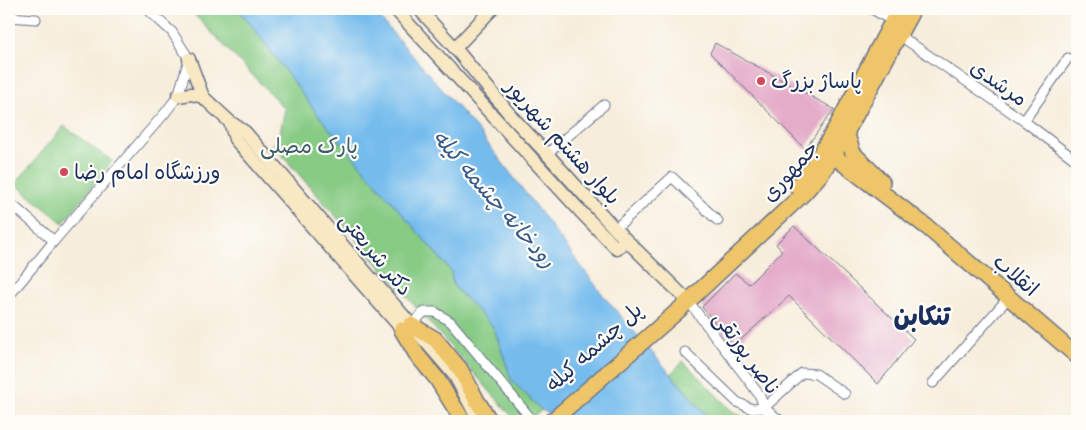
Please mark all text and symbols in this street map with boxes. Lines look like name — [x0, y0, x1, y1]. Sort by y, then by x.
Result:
street label: مرشدی — [965, 54, 1033, 112]
place label: پاساژ بزرگ — [771, 68, 862, 94]
street label: بلوار هشتم شهریور — [496, 72, 626, 212]
marker: پاساژ بزرگ — [755, 75, 767, 87]
water label: رودخانه چشمه کیله — [426, 124, 562, 274]
park label: پارک مصلی — [260, 133, 358, 160]
street label: جمهوری — [756, 135, 825, 208]
place label: ورزشگاه امام رضا — [74, 159, 220, 188]
marker: ورزشگاه امام رضا — [58, 166, 70, 178]
street label: دکتر شریعتی — [333, 207, 418, 301]
street label: انقلاب — [988, 248, 1044, 302]
street label: پل چشمه کیله — [540, 297, 648, 397]
district label: تنکابن — [894, 300, 952, 333]
street label: ناصر پورتقی — [707, 306, 786, 401]

